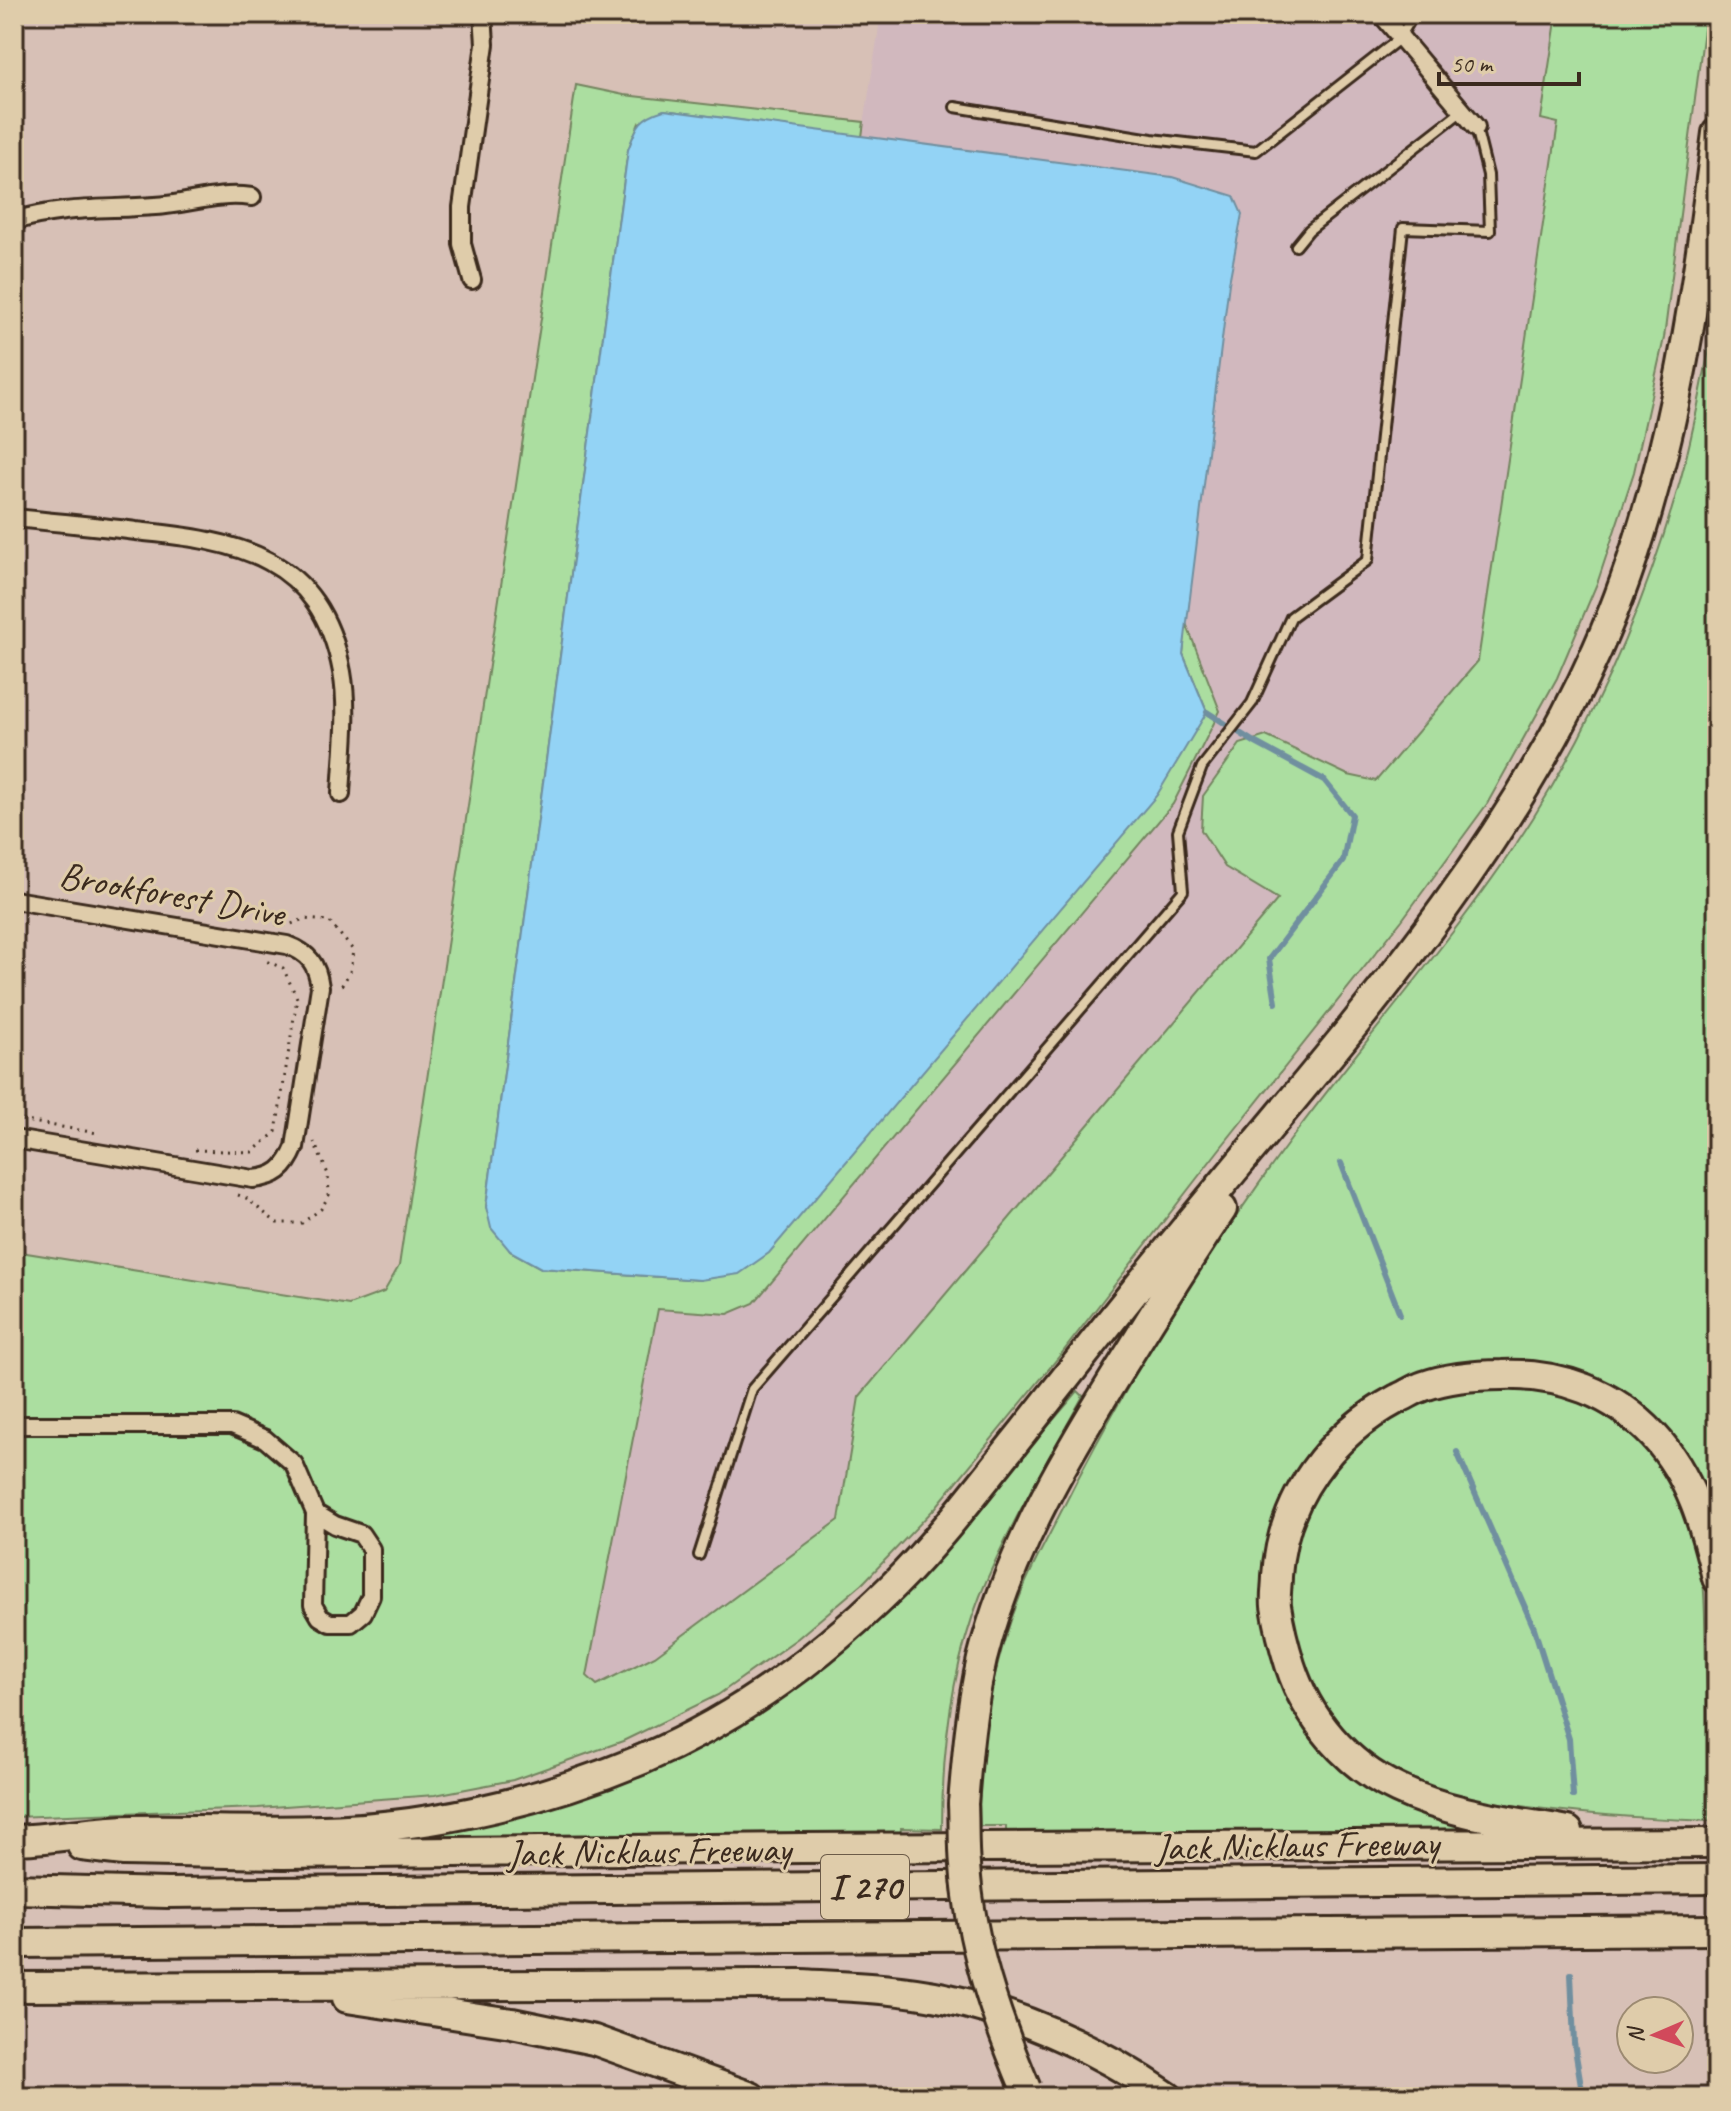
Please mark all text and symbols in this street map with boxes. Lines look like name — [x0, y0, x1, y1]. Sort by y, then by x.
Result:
scale bar — [1439, 36, 1579, 86]
text: 50 m — [1451, 49, 1494, 79]
street label: Brookforest Drive — [56, 851, 291, 937]
street label: Jack Nicklaus Freeway — [1153, 1819, 1442, 1871]
street label: Jack Nicklaus Freeway — [505, 1825, 794, 1877]
road number: I 270 — [821, 1855, 909, 1919]
north arrow — [1615, 1995, 1695, 2075]
text: N — [1622, 2025, 1650, 2043]

